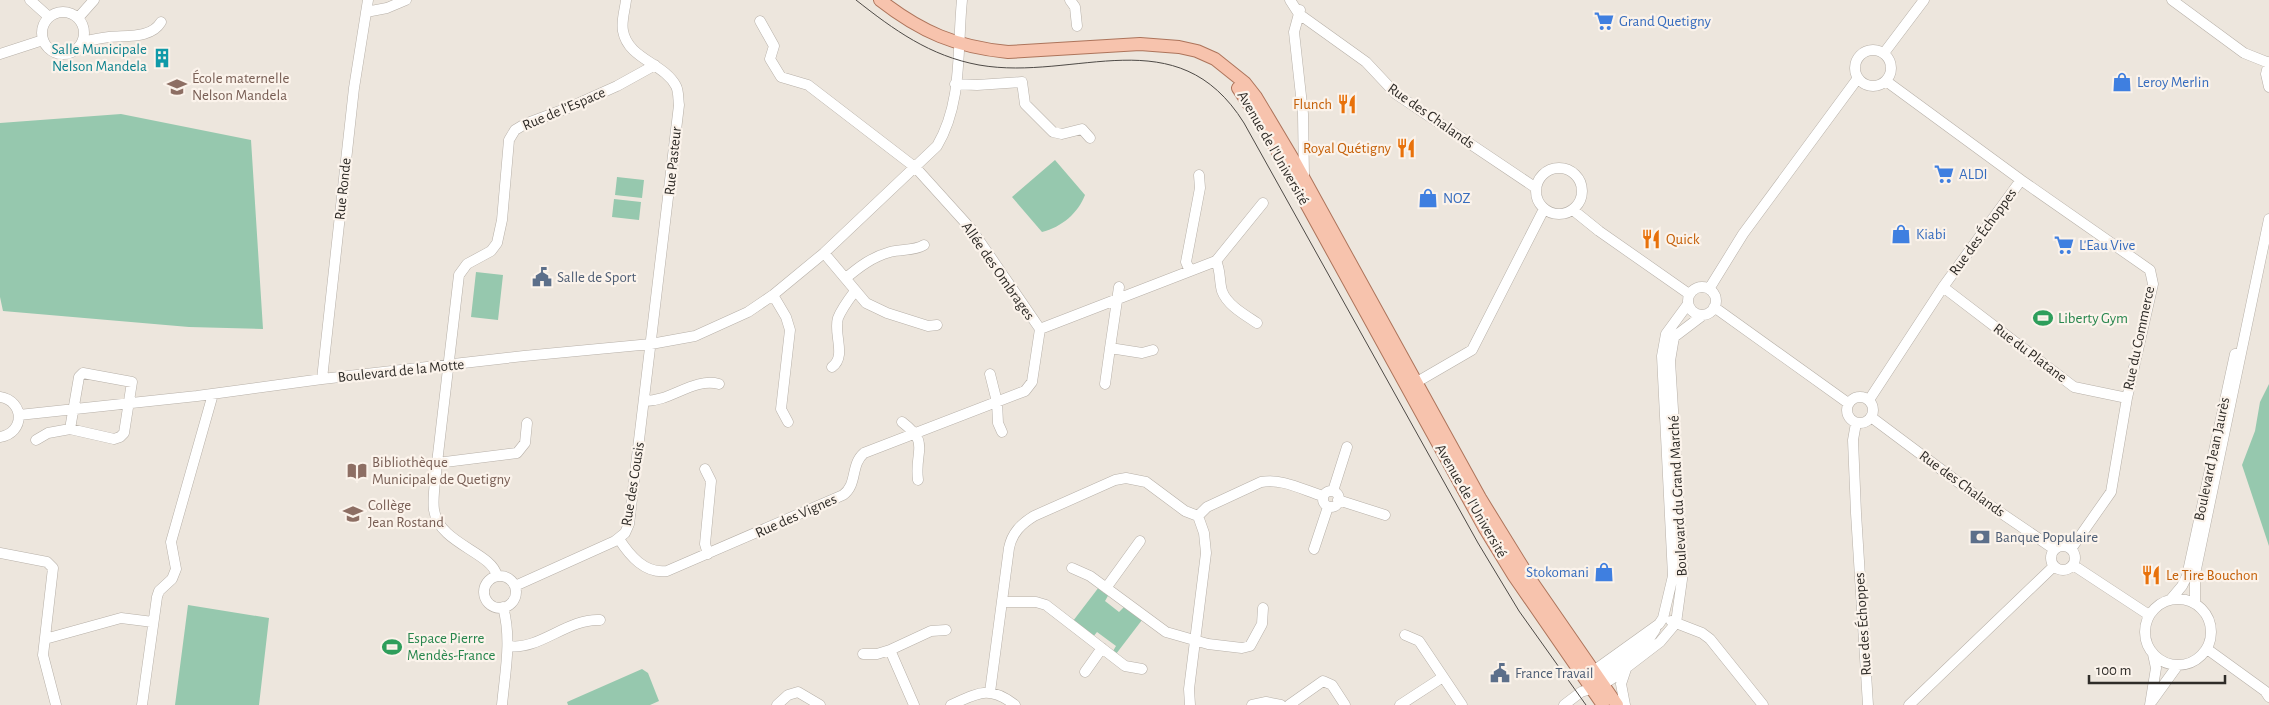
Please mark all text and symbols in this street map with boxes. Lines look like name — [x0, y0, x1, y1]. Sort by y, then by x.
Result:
supermarket icon: Grand Quetigny — [1593, 10, 1615, 32]
place label: Grand Quetigny — [1619, 14, 1711, 29]
place label: Salle Municipale Nelson Mandela — [51, 42, 147, 74]
building icon: Salle Municipale Nelson Mandela — [151, 47, 173, 69]
place label: École maternelle Nelson Mandela — [192, 69, 289, 103]
shop icon: Leroy Merlin — [2111, 71, 2133, 93]
place label: Leroy Merlin — [2137, 75, 2209, 90]
school or university icon: École maternelle Nelson Mandela — [166, 76, 188, 98]
street label: Rue des Chalands — [1385, 81, 1477, 151]
street label: Rue de l'Espace — [520, 85, 608, 133]
street label: Avenue de l'Université — [1234, 89, 1312, 207]
restaurant icon: Flunch — [1336, 93, 1358, 115]
place label: Flunch — [1293, 97, 1332, 112]
street label: Rue Pasteur — [662, 126, 684, 196]
restaurant icon: Royal Quétigny — [1395, 137, 1417, 159]
place label: Royal Quétigny — [1303, 141, 1392, 156]
street label: Rue Ronde — [332, 157, 354, 221]
supermarket icon: ALDI — [1933, 163, 1955, 185]
place label: ALDI — [1959, 167, 1988, 182]
street label: Rue des Échoppes — [1945, 185, 2019, 278]
shop icon: NOZ — [1417, 187, 1439, 209]
place label: NOZ — [1443, 191, 1471, 206]
street label: Allée des Ombrages — [959, 219, 1037, 323]
shop icon: Kiabi — [1890, 223, 1912, 245]
place label: Kiabi — [1916, 227, 1946, 242]
restaurant icon: Quick — [1640, 228, 1662, 250]
place label: Quick — [1666, 232, 1700, 247]
supermarket icon: L'Eau Vive — [2053, 234, 2075, 256]
place label: L'Eau Vive — [2079, 238, 2135, 253]
public building icon: Salle de Sport — [531, 266, 553, 288]
place label: Salle de Sport — [557, 270, 636, 285]
street label: Rue du Commerce — [2121, 285, 2157, 391]
sports icon: Liberty Gym — [2032, 307, 2054, 329]
place label: Liberty Gym — [2058, 311, 2128, 326]
street label: Rue du Platane — [1991, 321, 2070, 385]
street label: Boulevard de la Motte — [337, 357, 465, 385]
street label: Boulevard Jean Jaurès — [2192, 396, 2232, 522]
street label: Boulevard du Grand Marché — [1666, 415, 1690, 577]
street label: Rue des Cousis — [619, 441, 647, 527]
street label: Avenue de l'Université — [1432, 442, 1510, 560]
street label: Rue des Chalands — [1916, 448, 2008, 520]
place label: Bibliothèque Municipale de Quetigny — [372, 455, 511, 487]
library icon: Bibliothèque Municipale de Quetigny — [346, 460, 368, 482]
street label: Rue des Vignes — [753, 491, 839, 541]
place label: Collège Jean Rostand — [368, 498, 444, 530]
school or university icon: Collège Jean Rostand — [342, 503, 364, 525]
bank icon: Banque Populaire — [1969, 526, 1991, 548]
place label: Banque Populaire — [1995, 530, 2098, 545]
shop icon: Stokomani — [1593, 561, 1615, 583]
restaurant icon: Le Tire Bouchon — [2140, 564, 2162, 586]
place label: Stokomani — [1526, 565, 1589, 580]
place label: Le Tire Bouchon — [2166, 568, 2258, 583]
street label: Rue des Échoppes — [1850, 572, 1874, 676]
place label: Espace Pierre Mendès-France — [407, 631, 496, 663]
sports icon: Espace Pierre Mendès-France — [381, 636, 403, 658]
scale bar — [2089, 652, 2225, 684]
public building icon: France Travail — [1489, 662, 1511, 684]
text: 100 m — [2096, 663, 2131, 678]
place label: France Travail — [1515, 666, 1594, 681]

